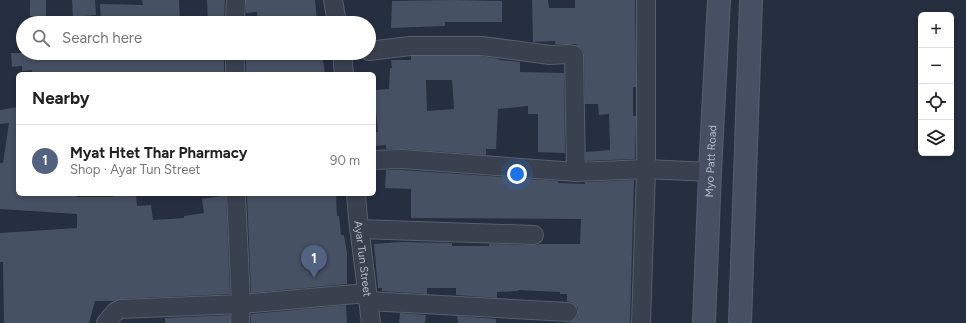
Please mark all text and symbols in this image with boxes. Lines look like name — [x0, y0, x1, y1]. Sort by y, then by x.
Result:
map controls — [918, 12, 954, 156]
button: + — [918, 12, 954, 48]
search box — [16, 16, 376, 60]
icon: search — [30, 27, 52, 49]
text: Search here — [62, 29, 142, 47]
button: − — [918, 48, 954, 84]
button: locate — [918, 84, 954, 120]
text: Nearby — [32, 88, 90, 108]
button: layers — [918, 120, 954, 156]
street label: Myo Patt Road — [703, 125, 719, 198]
text: Myat Htet Thar Pharmacy — [70, 144, 247, 162]
text: 1 — [42, 153, 48, 168]
text: 90 m — [330, 153, 360, 168]
text: Shop · Ayar Tun Street — [70, 162, 200, 177]
your location — [507, 164, 527, 184]
street label: Ayar Tun Street — [351, 220, 374, 297]
pin: 1 — [301, 245, 327, 278]

